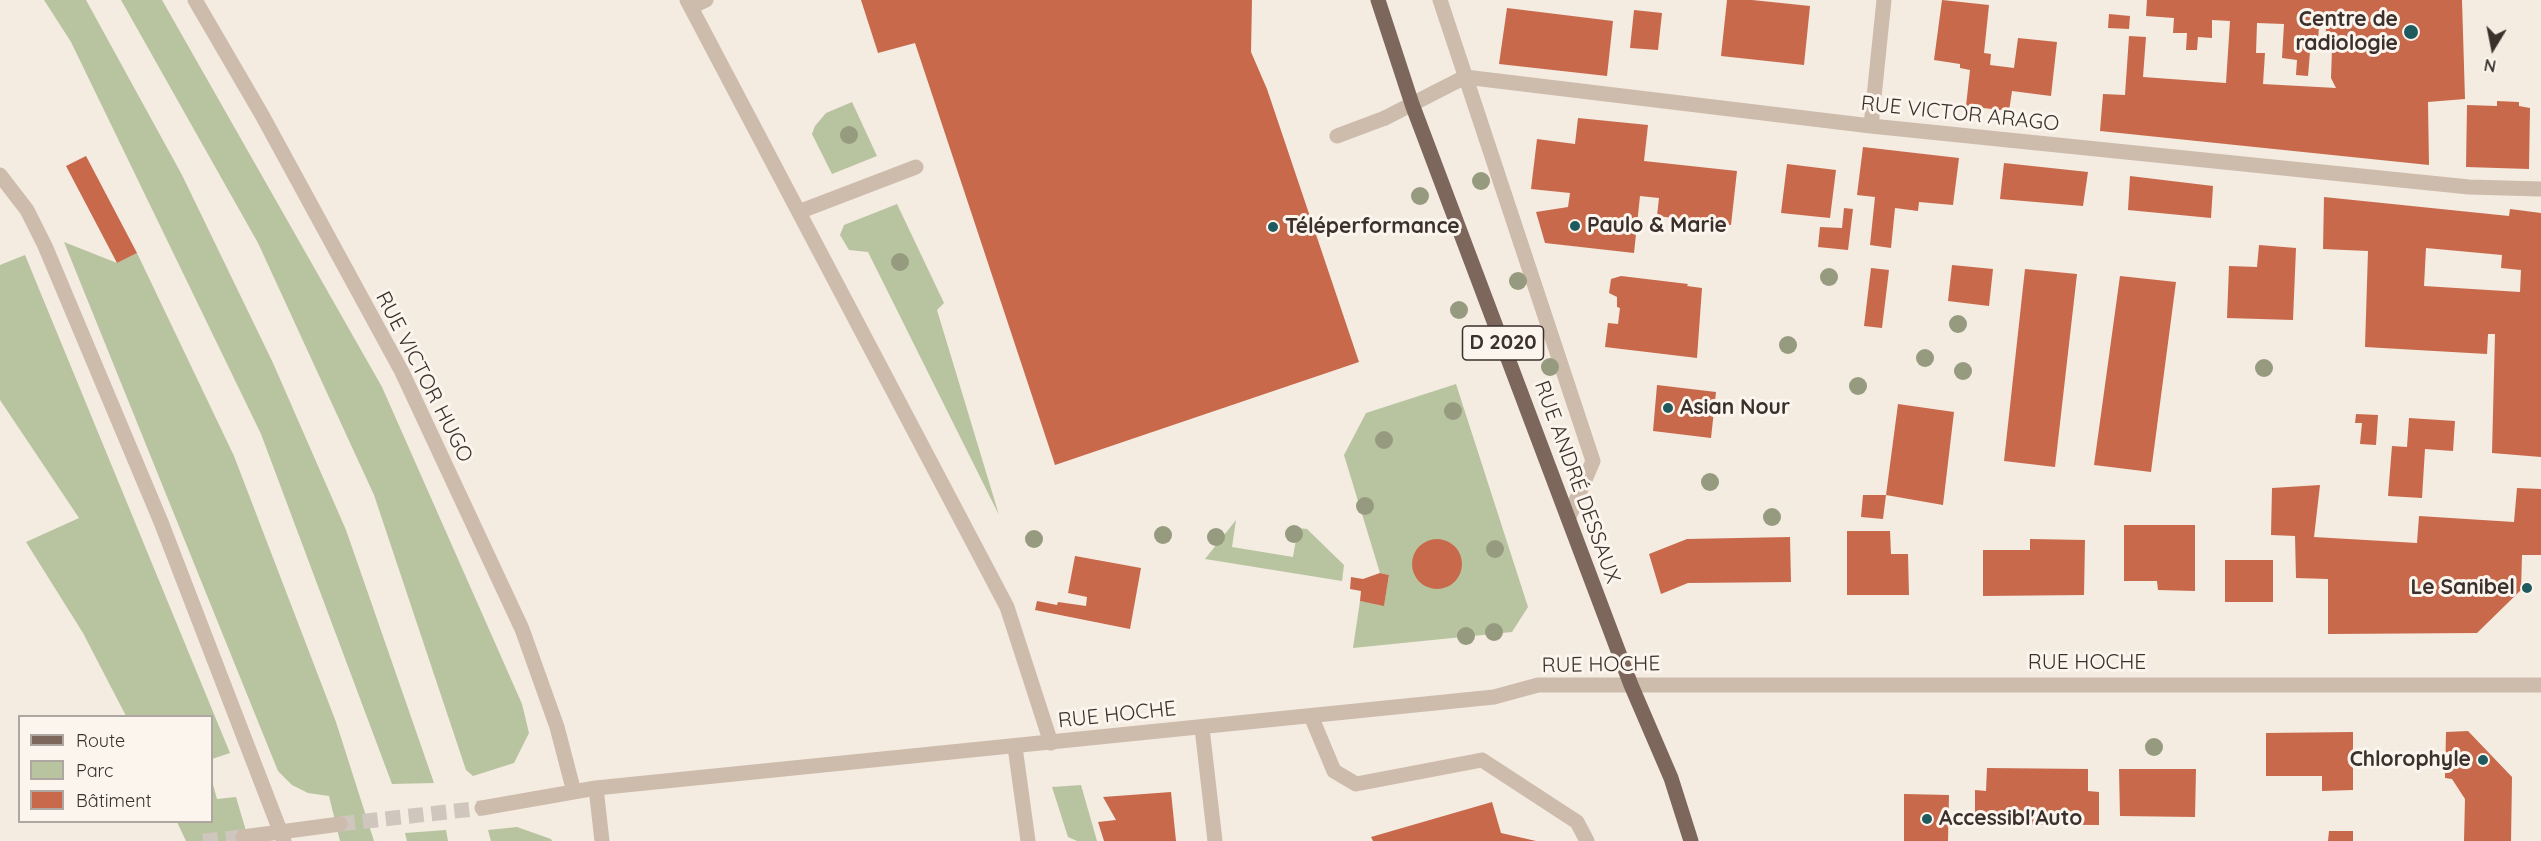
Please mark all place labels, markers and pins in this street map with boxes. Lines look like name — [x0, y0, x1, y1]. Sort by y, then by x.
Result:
place label: Centre de radiologie — [2295, 7, 2398, 57]
marker: Centre de radiologie — [2402, 23, 2420, 41]
place label: Paulo & Marie — [1587, 213, 1727, 239]
place label: Téléperformance — [1285, 214, 1460, 240]
marker: Paulo & Marie — [1568, 219, 1582, 233]
marker: Téléperformance — [1266, 220, 1280, 234]
place label: Asian Nour — [1680, 395, 1790, 421]
marker: Asian Nour — [1661, 401, 1675, 415]
place label: Le Sanibel — [2410, 575, 2515, 601]
marker: Le Sanibel — [2520, 581, 2534, 595]
place label: Chlorophyle — [2350, 747, 2471, 773]
marker: Chlorophyle — [2476, 753, 2490, 767]
place label: Accessibl'Auto — [1939, 806, 2082, 832]
marker: Accessibl'Auto — [1920, 812, 1934, 826]

